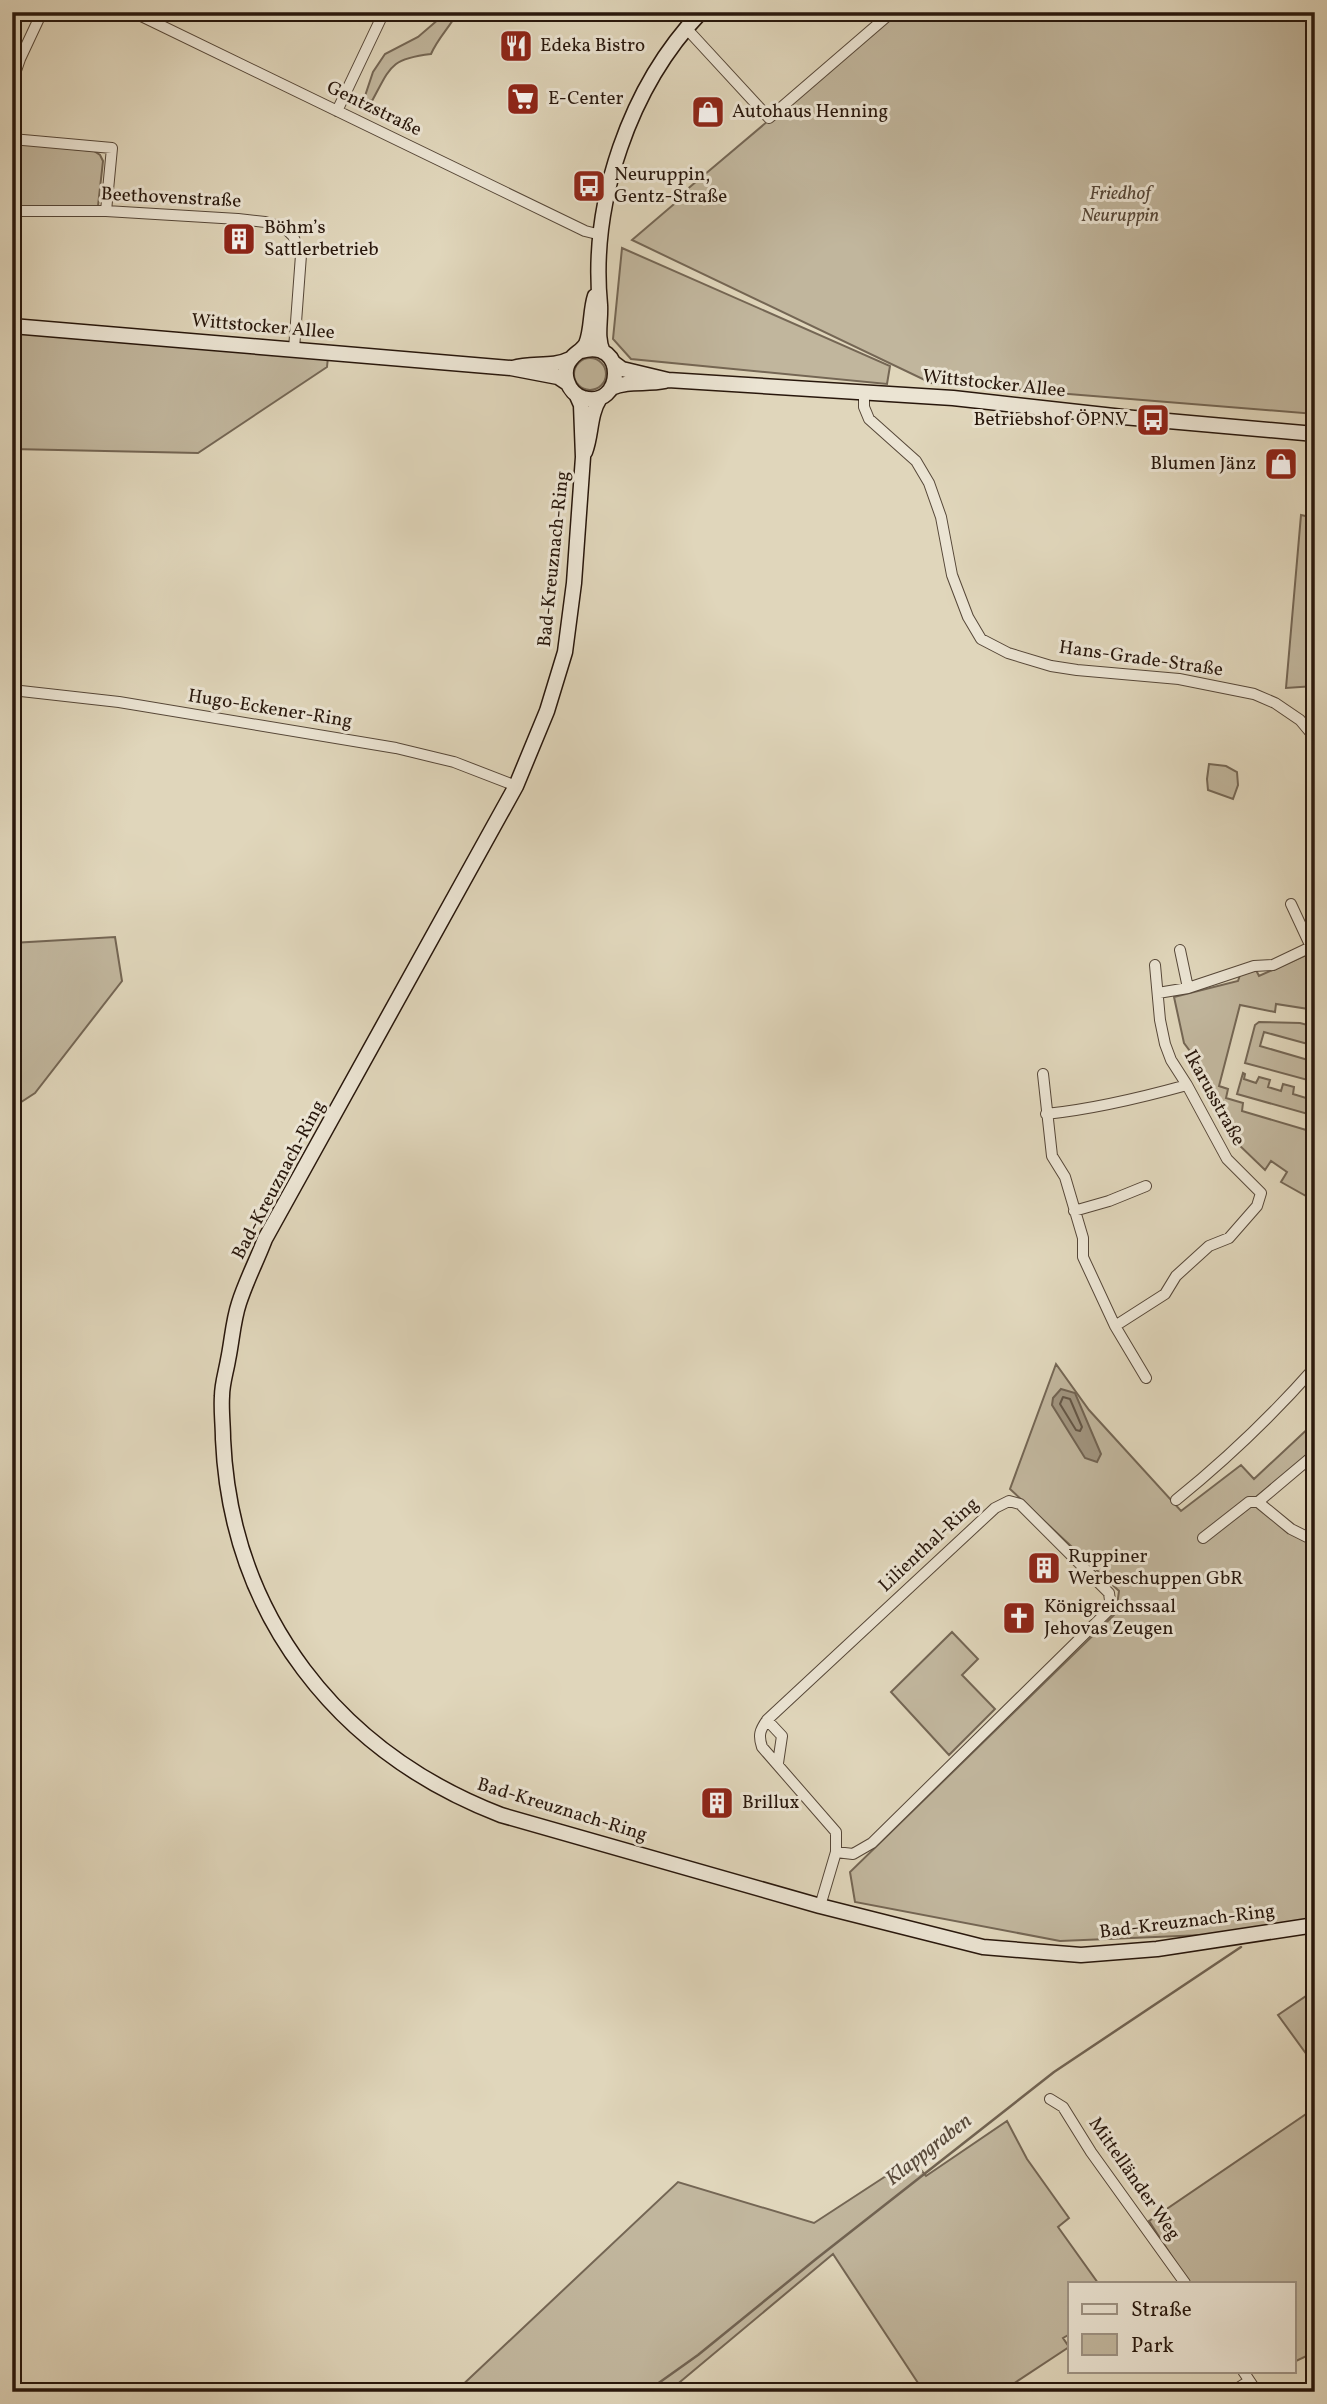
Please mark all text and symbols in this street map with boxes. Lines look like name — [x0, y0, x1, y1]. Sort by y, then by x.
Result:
restaurant icon: Edeka Bistro — [497, 27, 535, 65]
place label: Edeka Bistro — [540, 33, 645, 59]
street label: Gentzstraße — [322, 75, 426, 143]
supermarket icon: E-Center — [504, 80, 542, 118]
place label: E-Center — [548, 86, 623, 112]
shop icon: Autohaus Henning — [689, 93, 727, 131]
place label: Autohaus Henning — [732, 99, 888, 125]
place label: Neuruppin, Gentz-Straße — [614, 162, 727, 210]
bus stop icon: Neuruppin, Gentz-Straße — [570, 167, 608, 205]
street label: Beethovenstraße — [100, 181, 242, 215]
park label: Friedhof Neuruppin — [1081, 181, 1159, 229]
place label: Böhm’s Sattlerbetrieb — [264, 215, 379, 263]
building icon: Böhm’s Sattlerbetrieb — [220, 220, 258, 258]
street label: Wittstocker Allee — [190, 308, 336, 346]
street label: Wittstocker Allee — [921, 364, 1067, 404]
bus stop icon: Betriebshof ÖPNV — [1134, 401, 1172, 439]
place label: Betriebshof ÖPNV — [974, 407, 1128, 433]
shop icon: Blumen Jänz — [1262, 445, 1300, 483]
place label: Blumen Jänz — [1150, 451, 1256, 477]
street label: Bad-Kreuznach-Ring — [532, 470, 576, 648]
street label: Hans-Grade-Straße — [1057, 635, 1225, 683]
street label: Hugo-Eckener-Ring — [186, 683, 354, 735]
street label: Ikarusstraße — [1177, 1045, 1251, 1151]
street label: Bad-Kreuznach-Ring — [226, 1096, 332, 1264]
street label: Lilienthal-Ring — [873, 1492, 985, 1598]
place label: Ruppiner Werbeschuppen GbR — [1068, 1544, 1243, 1592]
building icon: Ruppiner Werbeschuppen GbR — [1025, 1549, 1063, 1587]
place label: Königreichssaal Jehovas Zeugen — [1044, 1594, 1176, 1642]
church icon: Königreichssaal Jehovas Zeugen — [1000, 1599, 1038, 1637]
street label: Bad-Kreuznach-Ring — [474, 1772, 650, 1848]
building icon: Brillux — [698, 1784, 736, 1822]
place label: Brillux — [742, 1790, 800, 1816]
street label: Bad-Kreuznach-Ring — [1098, 1898, 1276, 1946]
water label: Klappgraben — [880, 2107, 978, 2193]
street label: Mittelländer Weg — [1082, 2112, 1186, 2246]
legend — [1068, 2282, 1296, 2372]
text: Straße — [1131, 2296, 1192, 2325]
text: Park — [1131, 2332, 1174, 2361]

